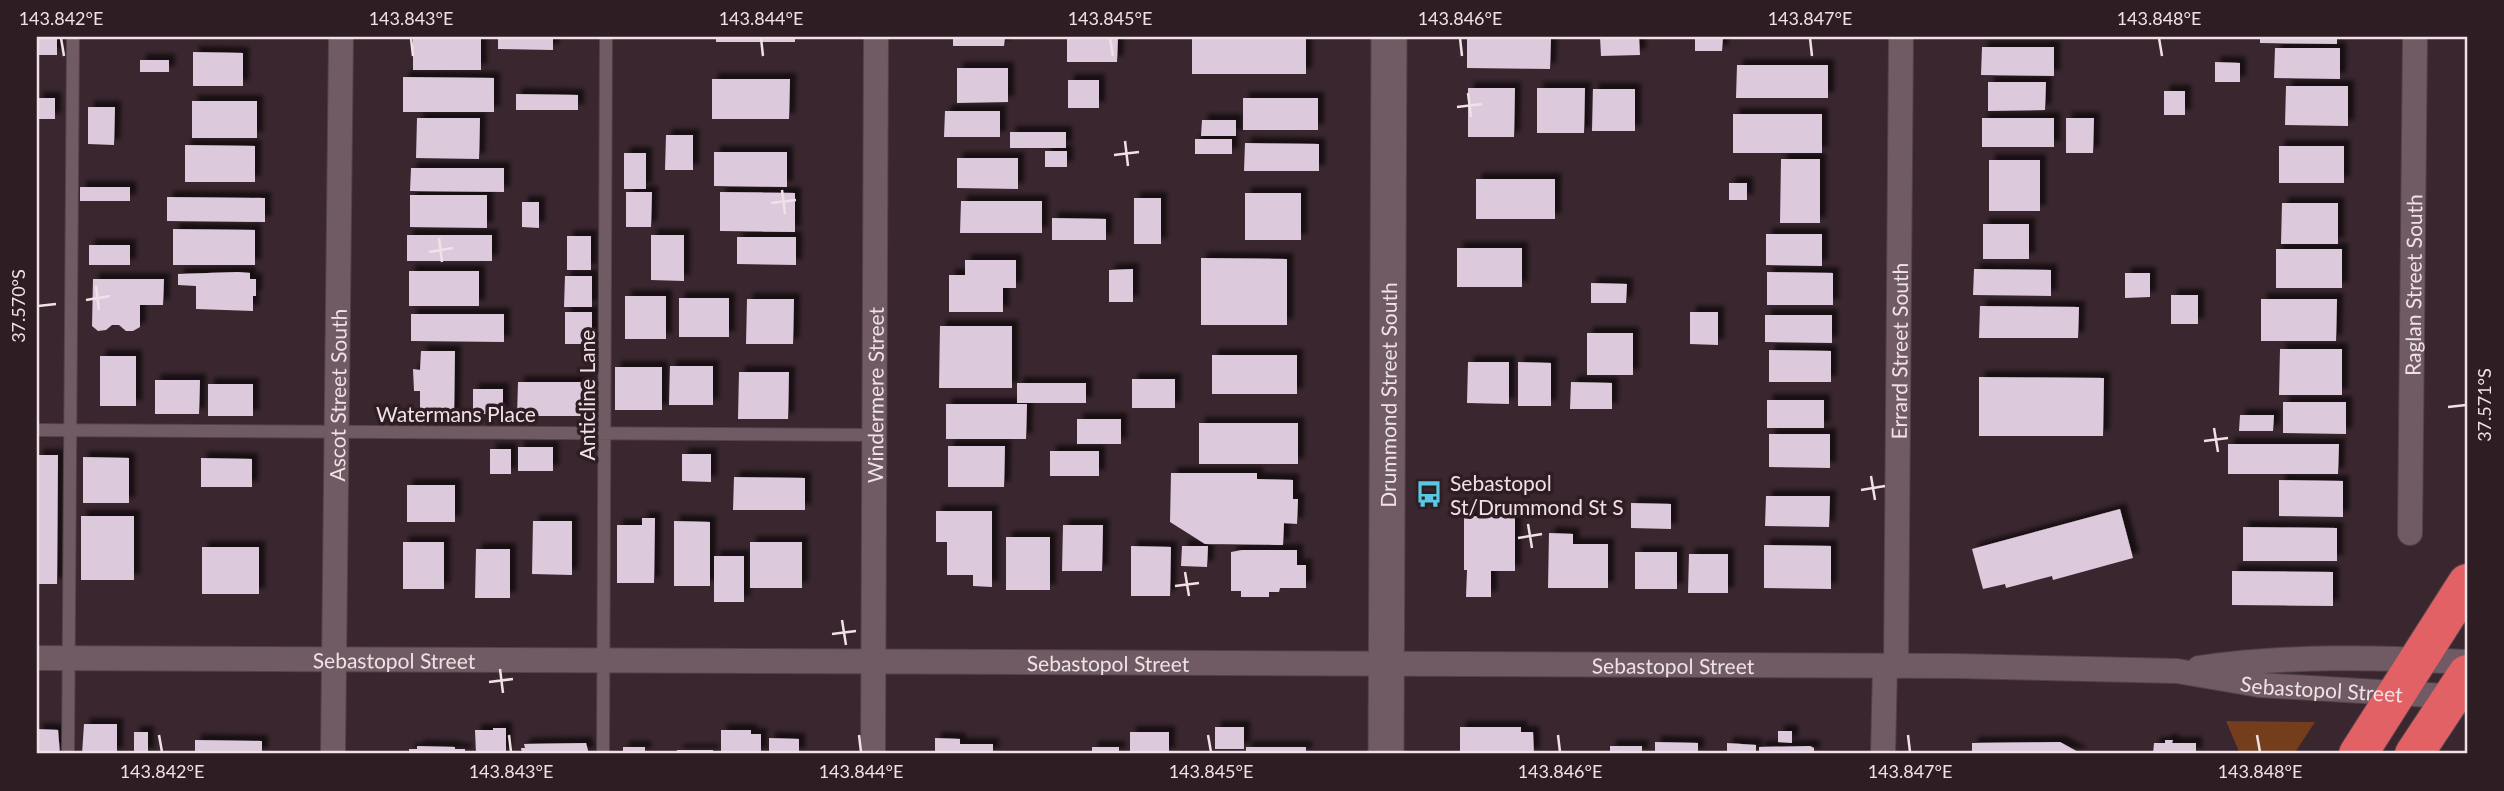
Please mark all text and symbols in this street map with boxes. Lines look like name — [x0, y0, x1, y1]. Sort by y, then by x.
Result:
text: 143.842°E — [19, 7, 103, 29]
text: 143.843°E — [369, 7, 453, 29]
text: 143.844°E — [719, 7, 803, 29]
text: 143.845°E — [1068, 7, 1152, 29]
text: 143.846°E — [1418, 7, 1502, 29]
text: 143.847°E — [1768, 7, 1852, 29]
text: 143.848°E — [2117, 7, 2201, 29]
street label: Raglan Street South — [2399, 194, 2426, 376]
street label: Errard Street South — [1885, 263, 1912, 439]
text: 37.570°S — [7, 269, 29, 343]
street label: Drummond Street South — [1375, 282, 1400, 508]
street label: Windermere Street — [862, 306, 887, 483]
street label: Ascot Street South — [324, 309, 350, 482]
street label: Anticline Lane — [574, 330, 599, 460]
text: 37.571°S — [2473, 368, 2495, 442]
street label: Watermans Place — [376, 401, 536, 426]
place label: Sebastopol St/Drummond St S — [1450, 470, 1624, 519]
bus stop icon: Sebastopol St/Drummond St S — [1414, 479, 1444, 509]
street label: Sebastopol Street — [313, 647, 476, 672]
street label: Sebastopol Street — [1027, 650, 1190, 675]
street label: Sebastopol Street — [1592, 652, 1755, 678]
street label: Sebastopol Street — [2239, 670, 2404, 706]
text: 143.842°E — [120, 760, 204, 782]
text: 143.843°E — [469, 760, 553, 782]
text: 143.844°E — [819, 760, 903, 782]
text: 143.845°E — [1169, 760, 1253, 782]
text: 143.846°E — [1518, 760, 1602, 782]
text: 143.847°E — [1868, 760, 1952, 782]
text: 143.848°E — [2218, 760, 2302, 782]

